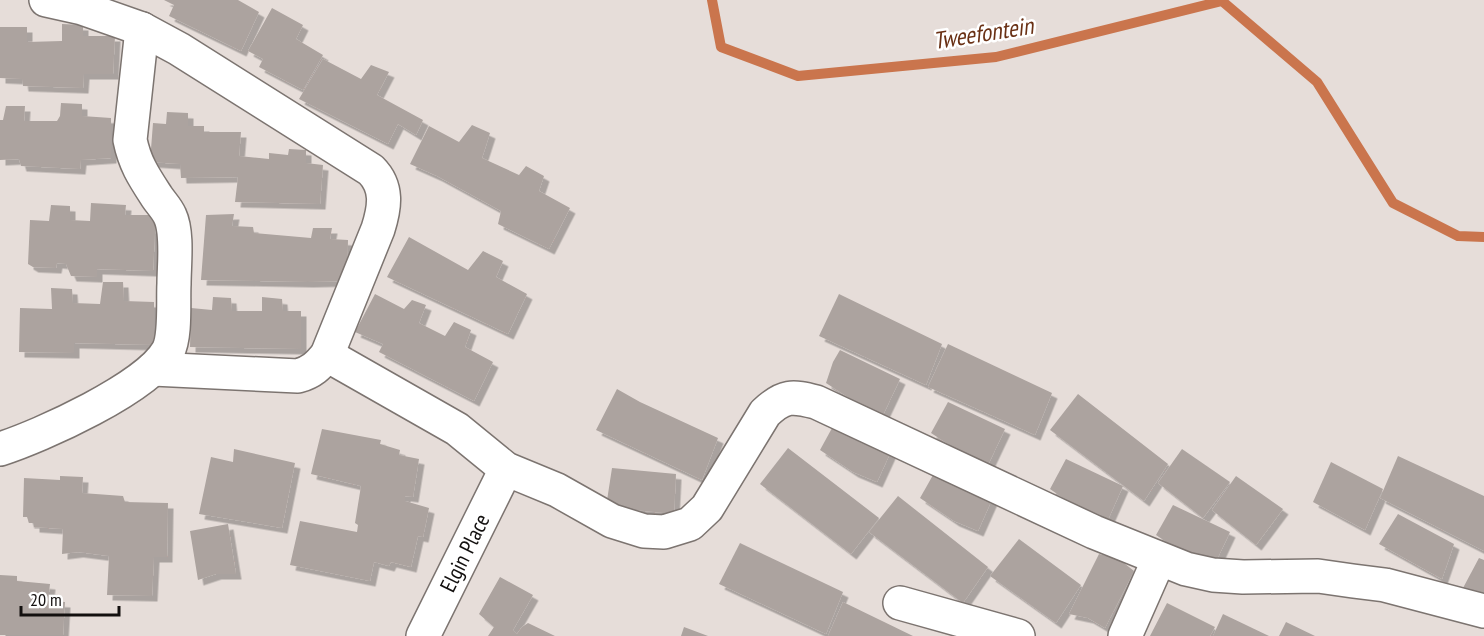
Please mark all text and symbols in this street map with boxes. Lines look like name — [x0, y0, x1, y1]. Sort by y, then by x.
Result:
water label: Tweefontein — [931, 10, 1037, 56]
street label: Elgin Place — [433, 509, 496, 596]
scale bar — [21, 579, 118, 617]
text: 20 m — [30, 588, 62, 611]

